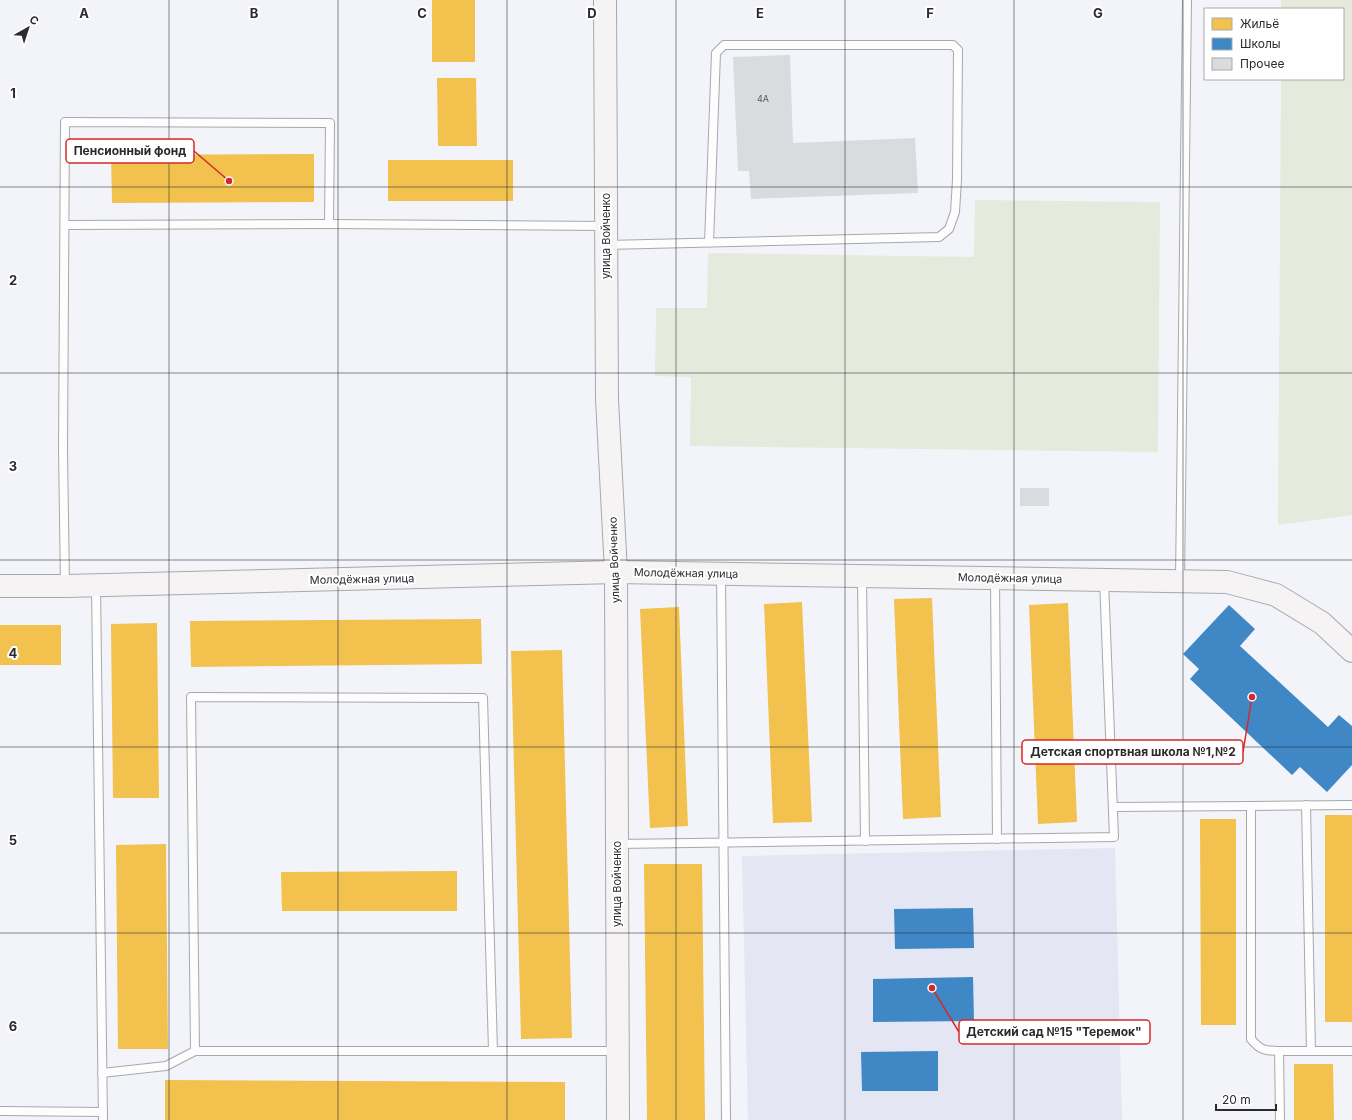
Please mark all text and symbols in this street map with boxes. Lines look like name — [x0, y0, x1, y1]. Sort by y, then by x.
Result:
text: A — [79, 5, 89, 21]
text: B — [250, 5, 259, 21]
text: C — [417, 5, 427, 21]
text: D — [587, 5, 597, 21]
text: E — [756, 5, 764, 21]
text: F — [926, 5, 934, 21]
text: G — [1093, 5, 1103, 21]
north arrow — [8, 8, 48, 48]
legend — [1204, 8, 1344, 80]
text: С — [27, 12, 42, 28]
text: Жильё — [1240, 16, 1279, 31]
text: Школы — [1240, 36, 1281, 51]
text: Прочее — [1240, 56, 1285, 71]
text: 1 — [10, 85, 16, 101]
house number: 4А — [757, 93, 769, 104]
callout: Пенсионный фонд — [66, 139, 194, 163]
text: Пенсионный фонд — [74, 143, 186, 158]
street label: улица Войченко — [599, 192, 613, 279]
text: 2 — [9, 272, 17, 288]
text: 3 — [9, 458, 17, 474]
street label: улица Войченко — [605, 516, 623, 603]
street label: Молодёжная улица — [634, 565, 738, 581]
street label: Молодёжная улица — [958, 570, 1062, 586]
street label: Молодёжная улица — [310, 571, 414, 587]
text: 4 — [9, 645, 18, 661]
callout: Детская спортвная школа №1,№2 — [1022, 740, 1243, 764]
text: Детская спортвная школа №1,№2 — [1030, 744, 1236, 759]
text: 5 — [9, 832, 17, 848]
street label: улица Войченко — [610, 840, 624, 927]
text: 6 — [9, 1018, 17, 1034]
callout: Детский сад №15 "Теремок" — [959, 1020, 1150, 1044]
text: Детский сад №15 "Теремок" — [966, 1024, 1142, 1039]
scale bar — [1216, 1086, 1276, 1112]
text: 20 m — [1222, 1092, 1251, 1107]

